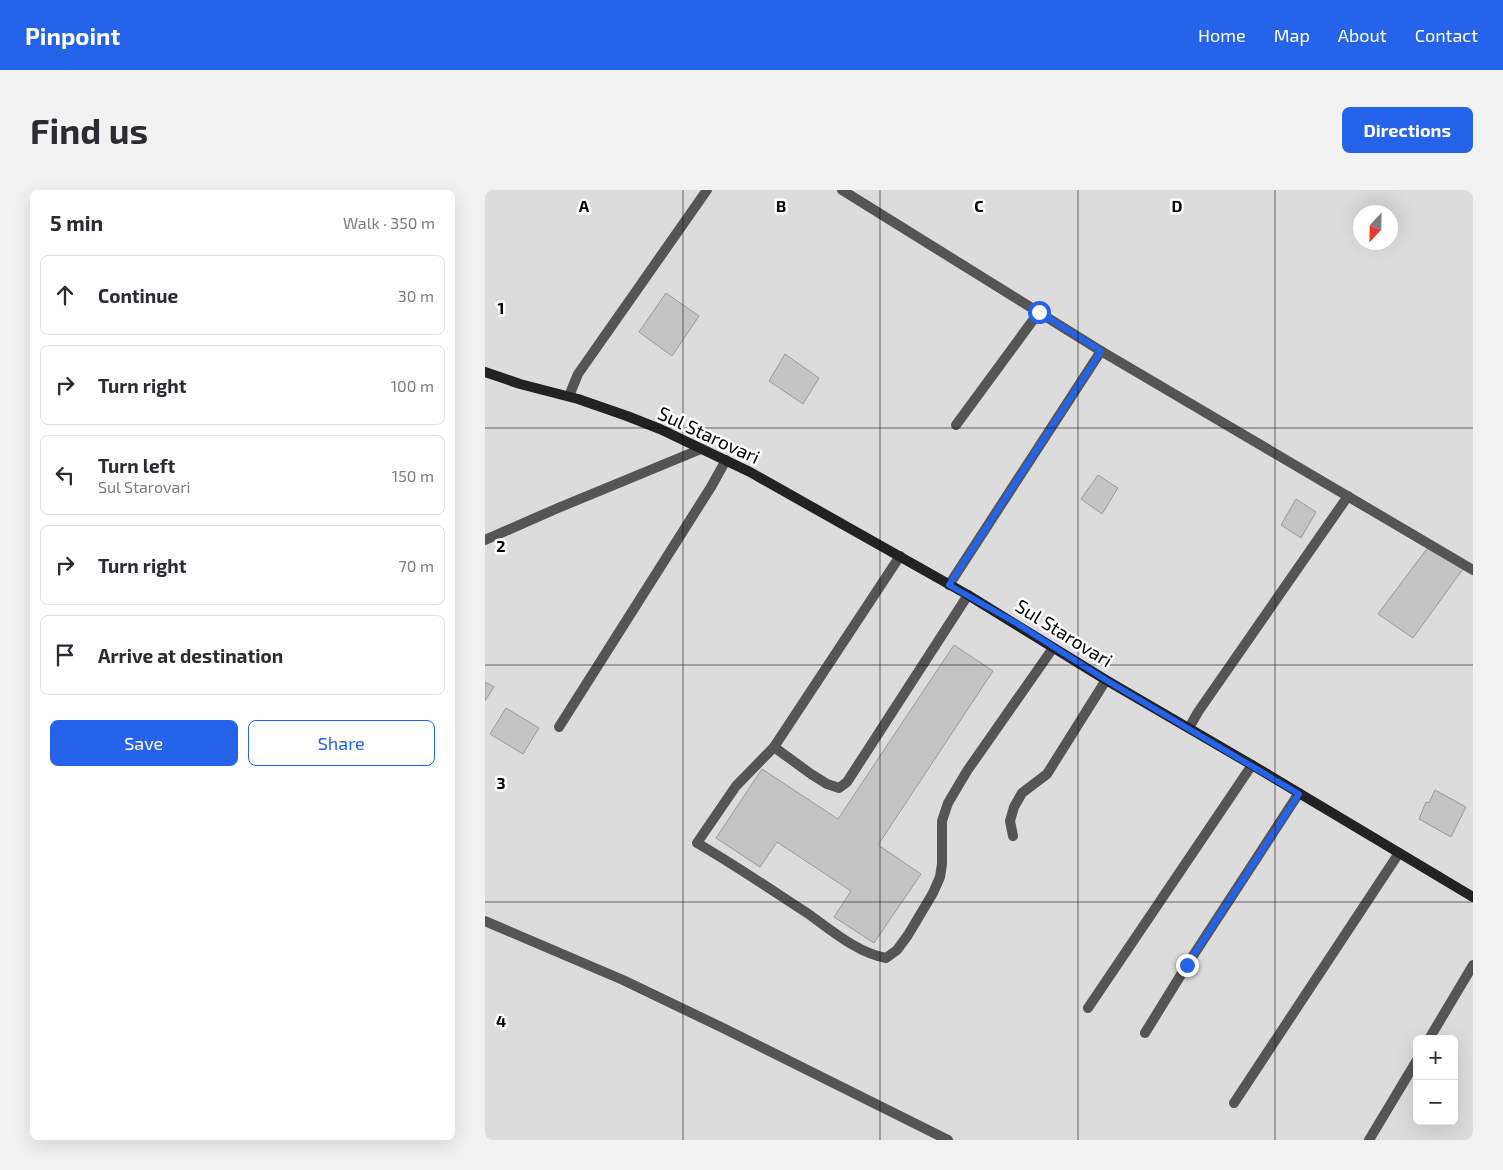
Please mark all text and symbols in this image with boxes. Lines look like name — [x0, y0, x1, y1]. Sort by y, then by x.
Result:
text: Pinpoint — [25, 21, 120, 50]
text: Home — [1198, 24, 1246, 46]
text: Map — [1274, 24, 1310, 46]
text: About — [1338, 24, 1387, 46]
text: Contact — [1415, 24, 1478, 46]
button: Directions — [1342, 107, 1473, 153]
text: Find us — [30, 109, 148, 151]
text: A — [579, 196, 590, 215]
text: B — [776, 196, 786, 215]
text: C — [974, 196, 984, 215]
text: D — [1172, 196, 1183, 215]
north arrow — [1353, 205, 1398, 250]
text: 5 min — [50, 210, 103, 235]
text: Walk · 350 m — [343, 213, 435, 232]
icon: ahead — [51, 281, 79, 309]
text: Continue — [98, 284, 178, 307]
text: 30 m — [398, 286, 434, 305]
text: 1 — [498, 298, 504, 317]
route start — [1028, 301, 1051, 324]
icon: right — [51, 371, 79, 399]
text: Turn right — [98, 374, 186, 397]
text: 100 m — [391, 376, 434, 395]
street label: Sul Starovari — [655, 401, 764, 468]
text: Turn left — [98, 454, 175, 477]
icon: left — [51, 461, 79, 489]
text: 150 m — [392, 466, 434, 485]
text: Sul Starovari — [98, 477, 191, 496]
text: 2 — [496, 536, 506, 555]
icon: right — [51, 551, 79, 579]
text: Turn right — [98, 554, 186, 577]
text: 70 m — [399, 556, 434, 575]
street label: Sul Starovari — [1012, 594, 1117, 671]
icon: arrive — [51, 641, 79, 669]
text: Arrive at destination — [98, 644, 283, 667]
button: Save — [50, 720, 238, 766]
button: Share — [248, 720, 435, 766]
text: 3 — [496, 773, 506, 792]
route end — [1176, 954, 1199, 977]
text: 4 — [496, 1011, 506, 1030]
map controls — [1413, 1035, 1458, 1125]
button: + — [1413, 1035, 1458, 1080]
button: − — [1413, 1080, 1458, 1125]

